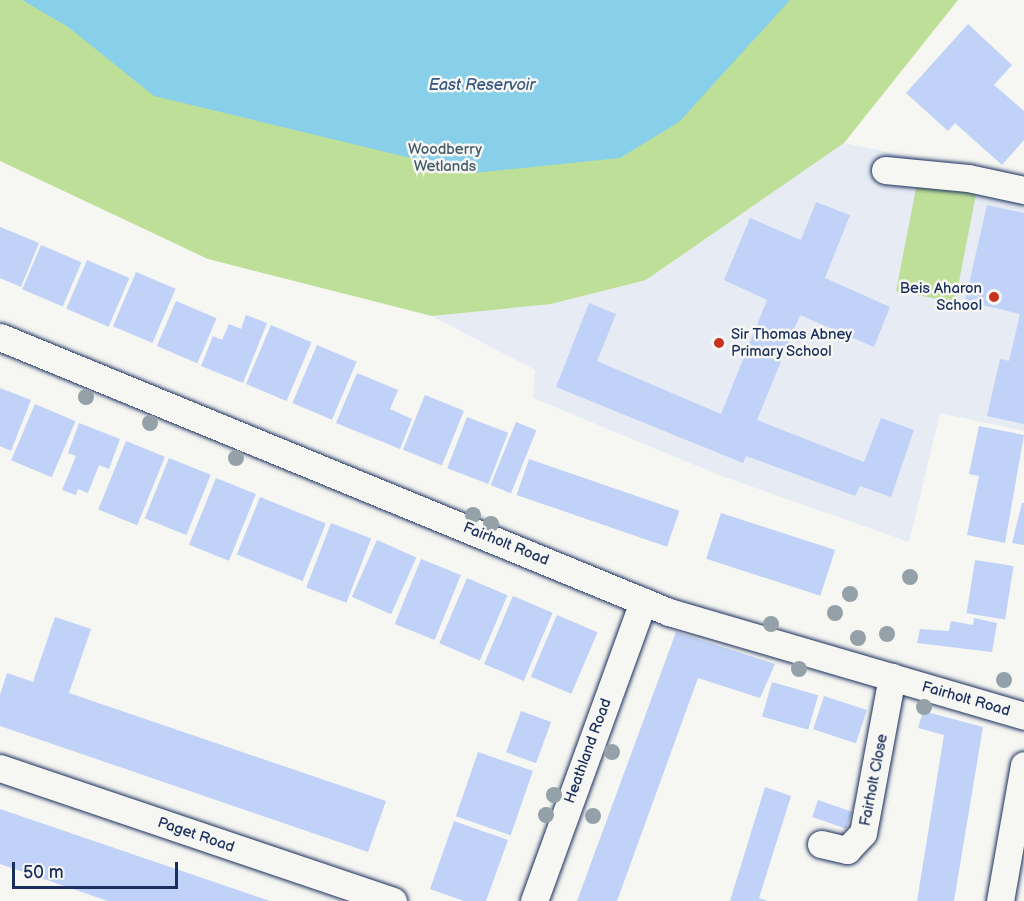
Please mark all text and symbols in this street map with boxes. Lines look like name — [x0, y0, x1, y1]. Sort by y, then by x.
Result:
water label: East Reservoir — [429, 76, 535, 96]
park label: Woodberry Wetlands — [408, 140, 482, 175]
place label: Beis Aharon School — [900, 279, 982, 314]
marker: Beis Aharon School — [987, 290, 1001, 304]
place label: Sir Thomas Abney Primary School — [731, 325, 852, 360]
marker: Sir Thomas Abney Primary School — [712, 336, 726, 350]
street label: Fairholt Road — [460, 519, 552, 569]
street label: Fairholt Road — [920, 678, 1012, 720]
street label: Heathland Road — [561, 696, 615, 806]
street label: Fairholt Close — [856, 732, 892, 828]
street label: Paget Road — [155, 813, 237, 857]
scale bar — [15, 850, 182, 888]
text: 50 m — [23, 862, 64, 883]

